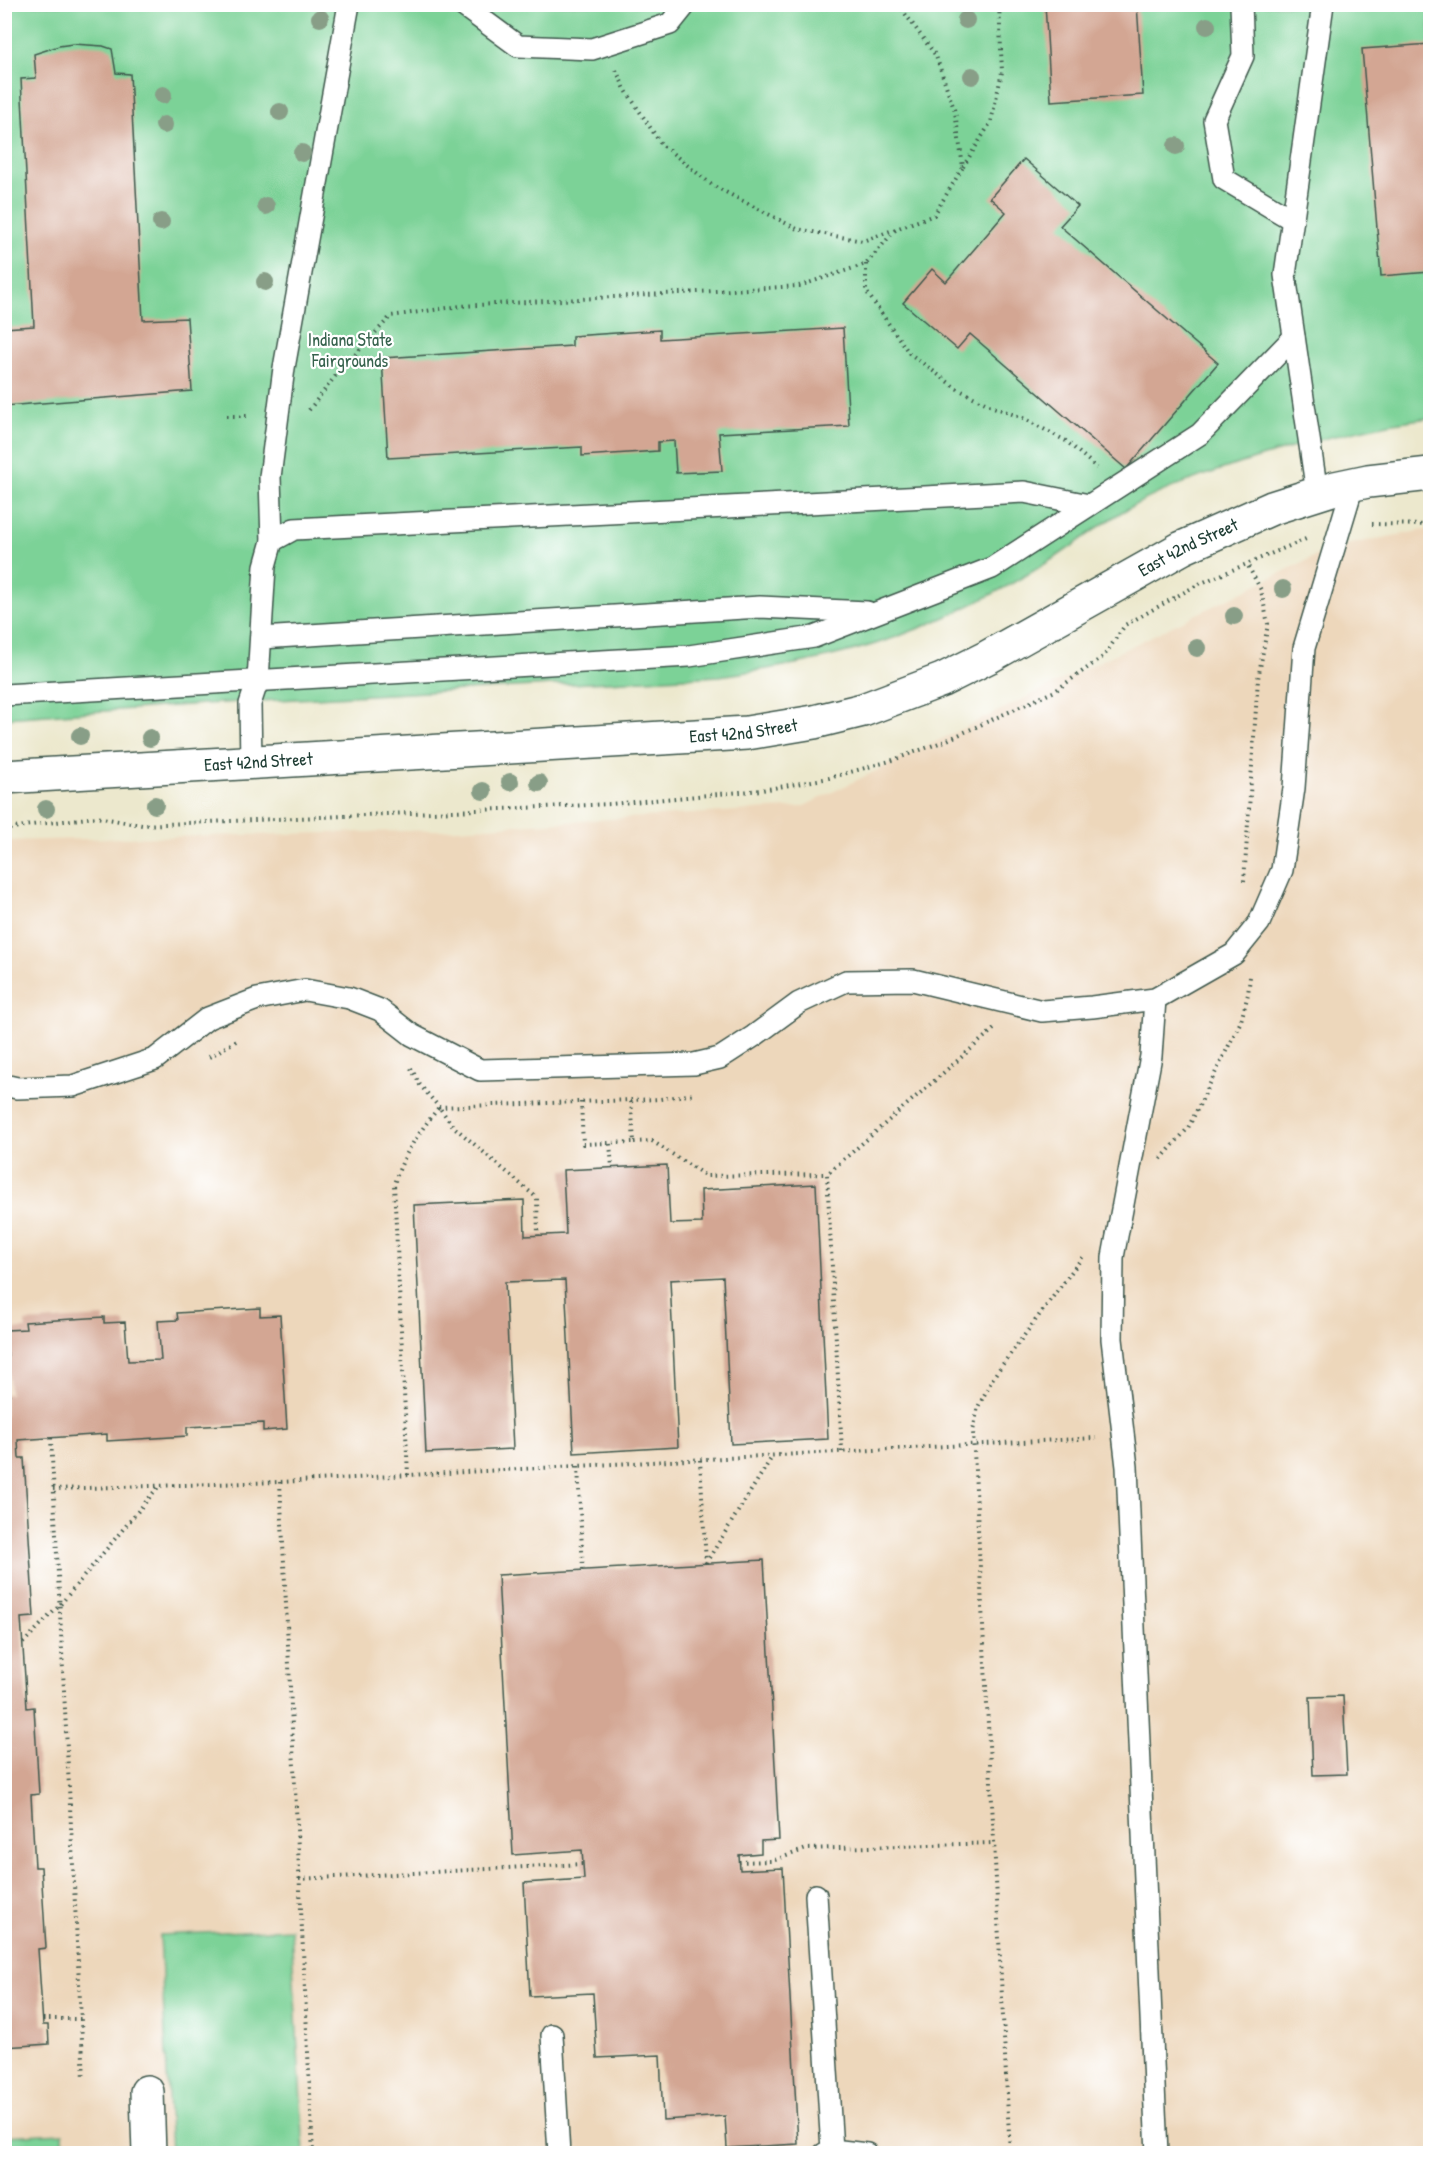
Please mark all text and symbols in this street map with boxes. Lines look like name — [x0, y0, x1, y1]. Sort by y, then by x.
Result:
park label: Indiana State Fairgrounds — [308, 327, 392, 373]
street label: East 42nd Street — [1133, 511, 1243, 582]
street label: East 42nd Street — [689, 712, 800, 748]
street label: East 42nd Street — [203, 746, 314, 777]

